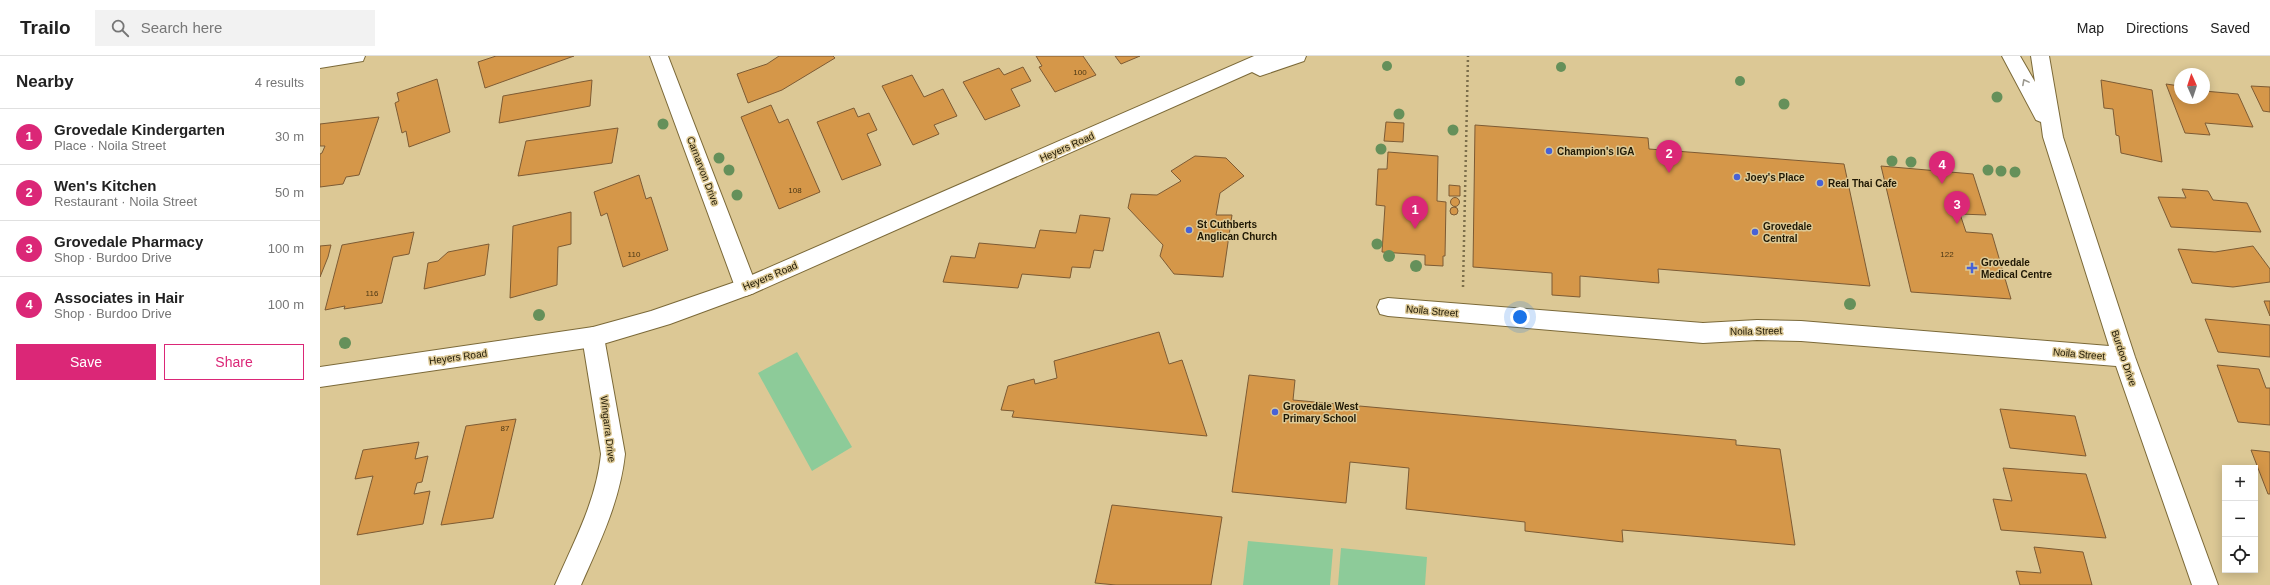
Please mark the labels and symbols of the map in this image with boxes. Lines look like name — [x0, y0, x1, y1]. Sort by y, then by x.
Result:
house number: 100 — [1073, 68, 1087, 77]
north arrow — [2174, 68, 2210, 104]
one-way arrow — [2022, 79, 2029, 86]
street label: Heyers Road — [1038, 130, 1096, 164]
street label: Carnarvon Drive — [685, 135, 721, 207]
pin: 2 — [1656, 140, 1682, 173]
marker: Champion's IGA — [1544, 146, 1554, 156]
place label: Champion's IGA — [1557, 146, 1634, 157]
pin: 4 — [1929, 151, 1955, 184]
marker: Joey's Place — [1732, 172, 1742, 182]
place label: Joey's Place — [1745, 172, 1805, 183]
marker: Real Thai Cafe — [1815, 178, 1825, 188]
place label: Real Thai Cafe — [1828, 178, 1897, 189]
house number: 108 — [788, 186, 802, 195]
pin: 3 — [1944, 191, 1970, 224]
pin: 1 — [1402, 196, 1428, 229]
place label: St Cuthberts Anglican Church — [1197, 219, 1277, 242]
place label: Grovedale Central — [1763, 221, 1812, 244]
marker: St Cuthberts Anglican Church — [1184, 225, 1194, 235]
marker: Grovedale Central — [1750, 227, 1760, 237]
house number: 110 — [628, 250, 641, 259]
house number: 122 — [1940, 250, 1954, 259]
place label: Grovedale Medical Centre — [1981, 257, 2053, 280]
street label: Heyers Road — [741, 260, 799, 292]
marker: Grovedale Medical Centre — [1966, 262, 1978, 274]
house number: 116 — [366, 289, 379, 298]
street label: Noila Street — [1405, 303, 1459, 319]
your location — [1510, 307, 1530, 327]
street label: Noila Street — [1730, 325, 1782, 337]
street label: Burdoo Drive — [2109, 329, 2139, 388]
street label: Noila Street — [2052, 346, 2106, 362]
street label: Heyers Road — [428, 347, 488, 367]
street label: Wingarra Drive — [598, 395, 618, 463]
place label: Grovedale West Primary School — [1283, 401, 1359, 424]
marker: Grovedale West Primary School — [1270, 407, 1280, 417]
house number: 87 — [501, 424, 510, 433]

